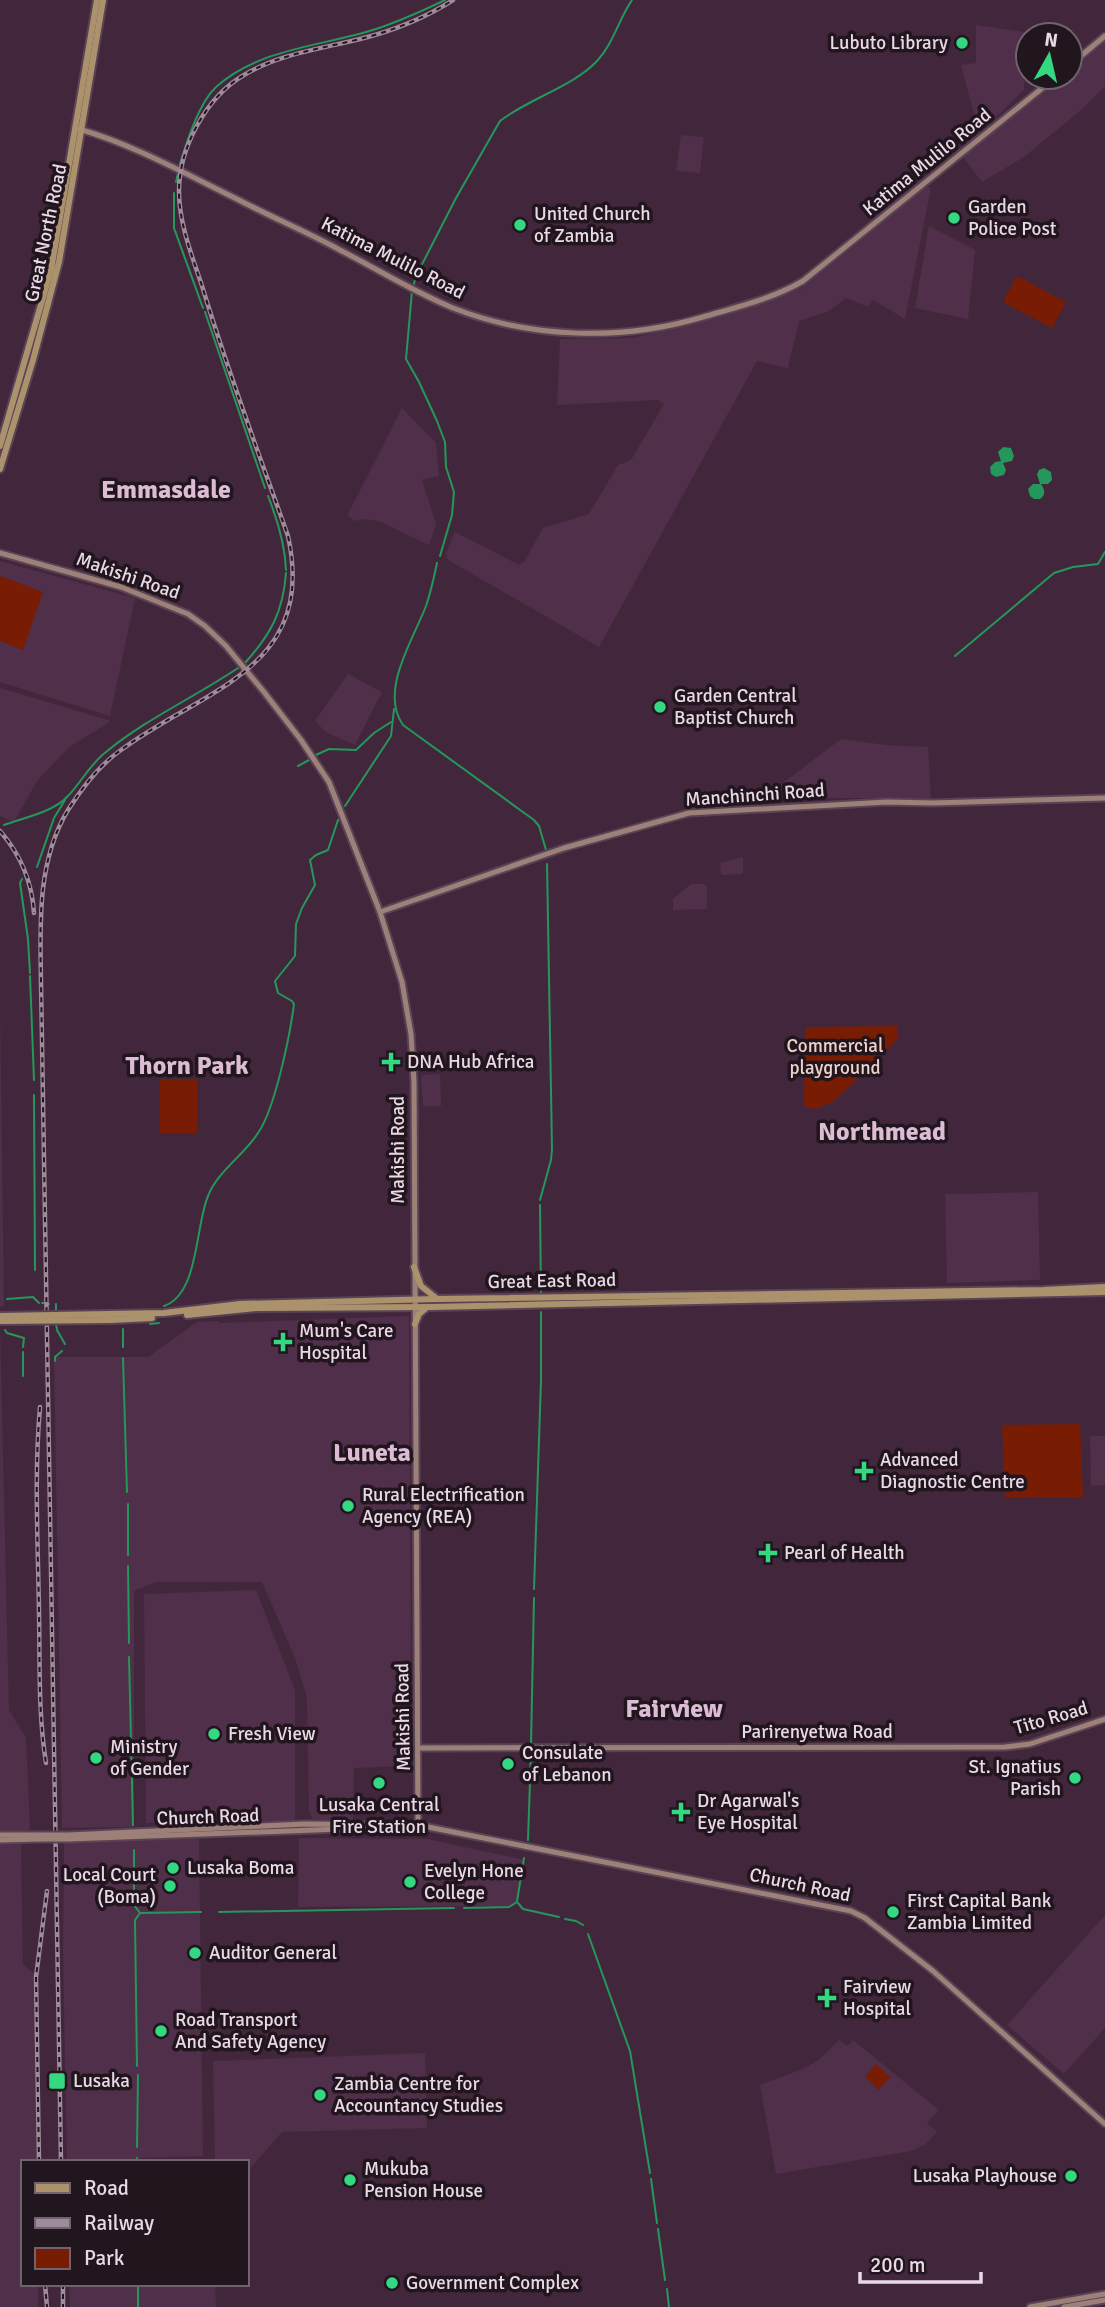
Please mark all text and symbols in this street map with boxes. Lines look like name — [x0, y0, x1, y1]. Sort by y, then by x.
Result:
north arrow — [1014, 21, 1084, 91]
text: N — [1043, 27, 1059, 53]
place label: Lubuto Library — [830, 31, 948, 55]
marker: Lubuto Library — [954, 35, 970, 51]
street label: Katima Mulilo Road — [858, 103, 996, 221]
street label: Great North Road — [20, 162, 72, 304]
place label: Garden Police Post — [968, 195, 1057, 241]
place label: United Church of Zambia — [534, 202, 651, 248]
marker: Garden Police Post — [946, 210, 962, 226]
street label: Katima Mulilo Road — [317, 211, 469, 305]
marker: United Church of Zambia — [512, 217, 528, 233]
district label: Emmasdale — [101, 474, 231, 506]
street label: Makishi Road — [73, 547, 183, 605]
place label: Garden Central Baptist Church — [674, 684, 797, 730]
marker: Garden Central Baptist Church — [652, 699, 668, 715]
street label: Manchinchi Road — [685, 778, 825, 812]
park label: Commercial playground — [786, 1034, 884, 1080]
district label: Thorn Park — [125, 1050, 249, 1082]
place label: DNA Hub Africa — [407, 1050, 535, 1074]
marker: DNA Hub Africa — [381, 1052, 401, 1072]
street label: Makishi Road — [386, 1096, 410, 1204]
district label: Northmead — [818, 1116, 946, 1148]
street label: Great East Road — [487, 1268, 617, 1294]
place label: Mum's Care Hospital — [299, 1319, 393, 1365]
marker: Mum's Care Hospital — [273, 1332, 293, 1352]
district label: Luneta — [333, 1437, 411, 1469]
place label: Advanced Diagnostic Centre — [880, 1448, 1025, 1494]
marker: Advanced Diagnostic Centre — [854, 1461, 874, 1481]
place label: Rural Electrification Agency (REA) — [362, 1483, 525, 1529]
marker: Rural Electrification Agency (REA) — [340, 1498, 356, 1514]
place label: Pearl of Health — [784, 1541, 905, 1565]
marker: Pearl of Health — [758, 1543, 778, 1563]
street label: Makishi Road — [390, 1663, 416, 1771]
district label: Fairview — [625, 1693, 723, 1725]
street label: Tito Road — [1011, 1696, 1091, 1740]
street label: Parirenyetwa Road — [741, 1720, 893, 1744]
place label: Fresh View — [228, 1722, 316, 1746]
marker: Fresh View — [206, 1726, 222, 1742]
place label: Ministry of Gender — [110, 1735, 189, 1781]
place label: Consulate of Lebanon — [522, 1741, 612, 1787]
marker: Ministry of Gender — [88, 1750, 104, 1766]
place label: St. Ignatius Parish — [969, 1755, 1061, 1801]
marker: Consulate of Lebanon — [500, 1756, 516, 1772]
marker: St. Ignatius Parish — [1067, 1770, 1083, 1786]
marker: Lusaka Central Fire Station — [371, 1775, 387, 1791]
place label: Dr Agarwal's Eye Hospital — [697, 1789, 799, 1835]
place label: Lusaka Central Fire Station — [318, 1793, 440, 1839]
marker: Dr Agarwal's Eye Hospital — [671, 1802, 691, 1822]
street label: Church Road — [156, 1803, 260, 1831]
place label: Lusaka Boma — [187, 1856, 294, 1880]
place label: Evelyn Hone College — [424, 1859, 524, 1905]
marker: Lusaka Boma — [165, 1860, 181, 1876]
place label: Local Court (Boma) — [63, 1863, 156, 1909]
street label: Church Road — [747, 1863, 853, 1907]
marker: Evelyn Hone College — [402, 1874, 418, 1890]
marker: Local Court (Boma) — [162, 1878, 178, 1894]
place label: First Capital Bank Zambia Limited — [907, 1889, 1052, 1935]
marker: First Capital Bank Zambia Limited — [885, 1904, 901, 1920]
place label: Auditor General — [209, 1941, 337, 1965]
marker: Auditor General — [187, 1945, 203, 1961]
place label: Fairview Hospital — [843, 1975, 911, 2021]
marker: Fairview Hospital — [817, 1988, 837, 2008]
place label: Road Transport And Safety Agency — [175, 2008, 326, 2054]
marker: Road Transport And Safety Agency — [153, 2023, 169, 2039]
place label: Lusaka — [73, 2069, 130, 2093]
marker: Lusaka — [47, 2071, 67, 2091]
place label: Zambia Centre for Accountancy Studies — [334, 2072, 503, 2118]
marker: Zambia Centre for Accountancy Studies — [312, 2087, 328, 2103]
place label: Mukuba Pension House — [364, 2157, 483, 2203]
legend — [21, 2160, 248, 2286]
place label: Lusaka Playhouse — [913, 2164, 1057, 2188]
marker: Lusaka Playhouse — [1063, 2168, 1079, 2184]
marker: Mukuba Pension House — [342, 2172, 358, 2188]
text: Road — [84, 2175, 129, 2201]
text: Railway — [84, 2210, 154, 2236]
scale bar — [860, 2240, 981, 2284]
text: Park — [84, 2245, 125, 2271]
text: 200 m — [870, 2252, 925, 2278]
place label: Government Complex — [406, 2271, 579, 2295]
marker: Government Complex — [384, 2275, 400, 2291]

